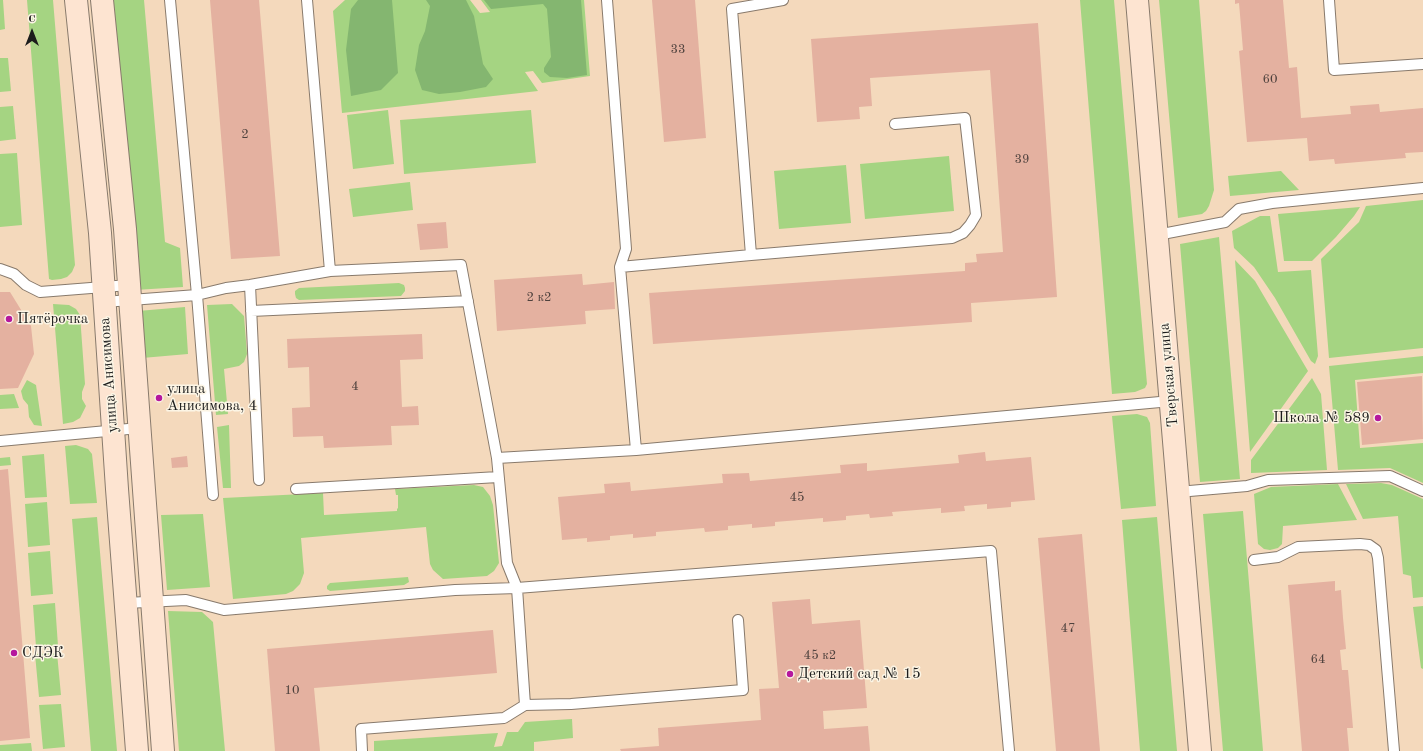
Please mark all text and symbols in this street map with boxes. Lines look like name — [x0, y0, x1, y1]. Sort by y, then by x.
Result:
north arrow — [12, 12, 52, 52]
text: С — [28, 14, 36, 25]
house number: 33 — [670, 42, 686, 58]
house number: 60 — [1262, 72, 1278, 88]
house number: 2 — [241, 127, 249, 143]
house number: 39 — [1014, 152, 1030, 168]
house number: 2 к2 — [526, 290, 552, 306]
place label: Пятёрочка — [17, 310, 88, 328]
marker: Пятёрочка — [4, 314, 14, 324]
street label: улица Анисимова — [96, 317, 122, 433]
street label: Тверская улица — [1155, 322, 1183, 428]
house number: 4 — [351, 379, 359, 395]
place label: улица Анисимова, 4 — [167, 380, 257, 415]
marker: улица Анисимова, 4 — [154, 393, 164, 403]
place label: Школа № 589 — [1273, 409, 1370, 427]
marker: Школа № 589 — [1373, 413, 1383, 423]
house number: 45 — [789, 490, 805, 506]
house number: 47 — [1060, 621, 1076, 637]
place label: СДЭК — [22, 644, 64, 662]
marker: СДЭК — [9, 648, 19, 658]
house number: 45 к2 — [804, 648, 836, 664]
house number: 64 — [1310, 652, 1326, 668]
place label: Детский сад № 15 — [798, 665, 921, 683]
marker: Детский сад № 15 — [785, 669, 795, 679]
house number: 10 — [284, 683, 300, 699]

